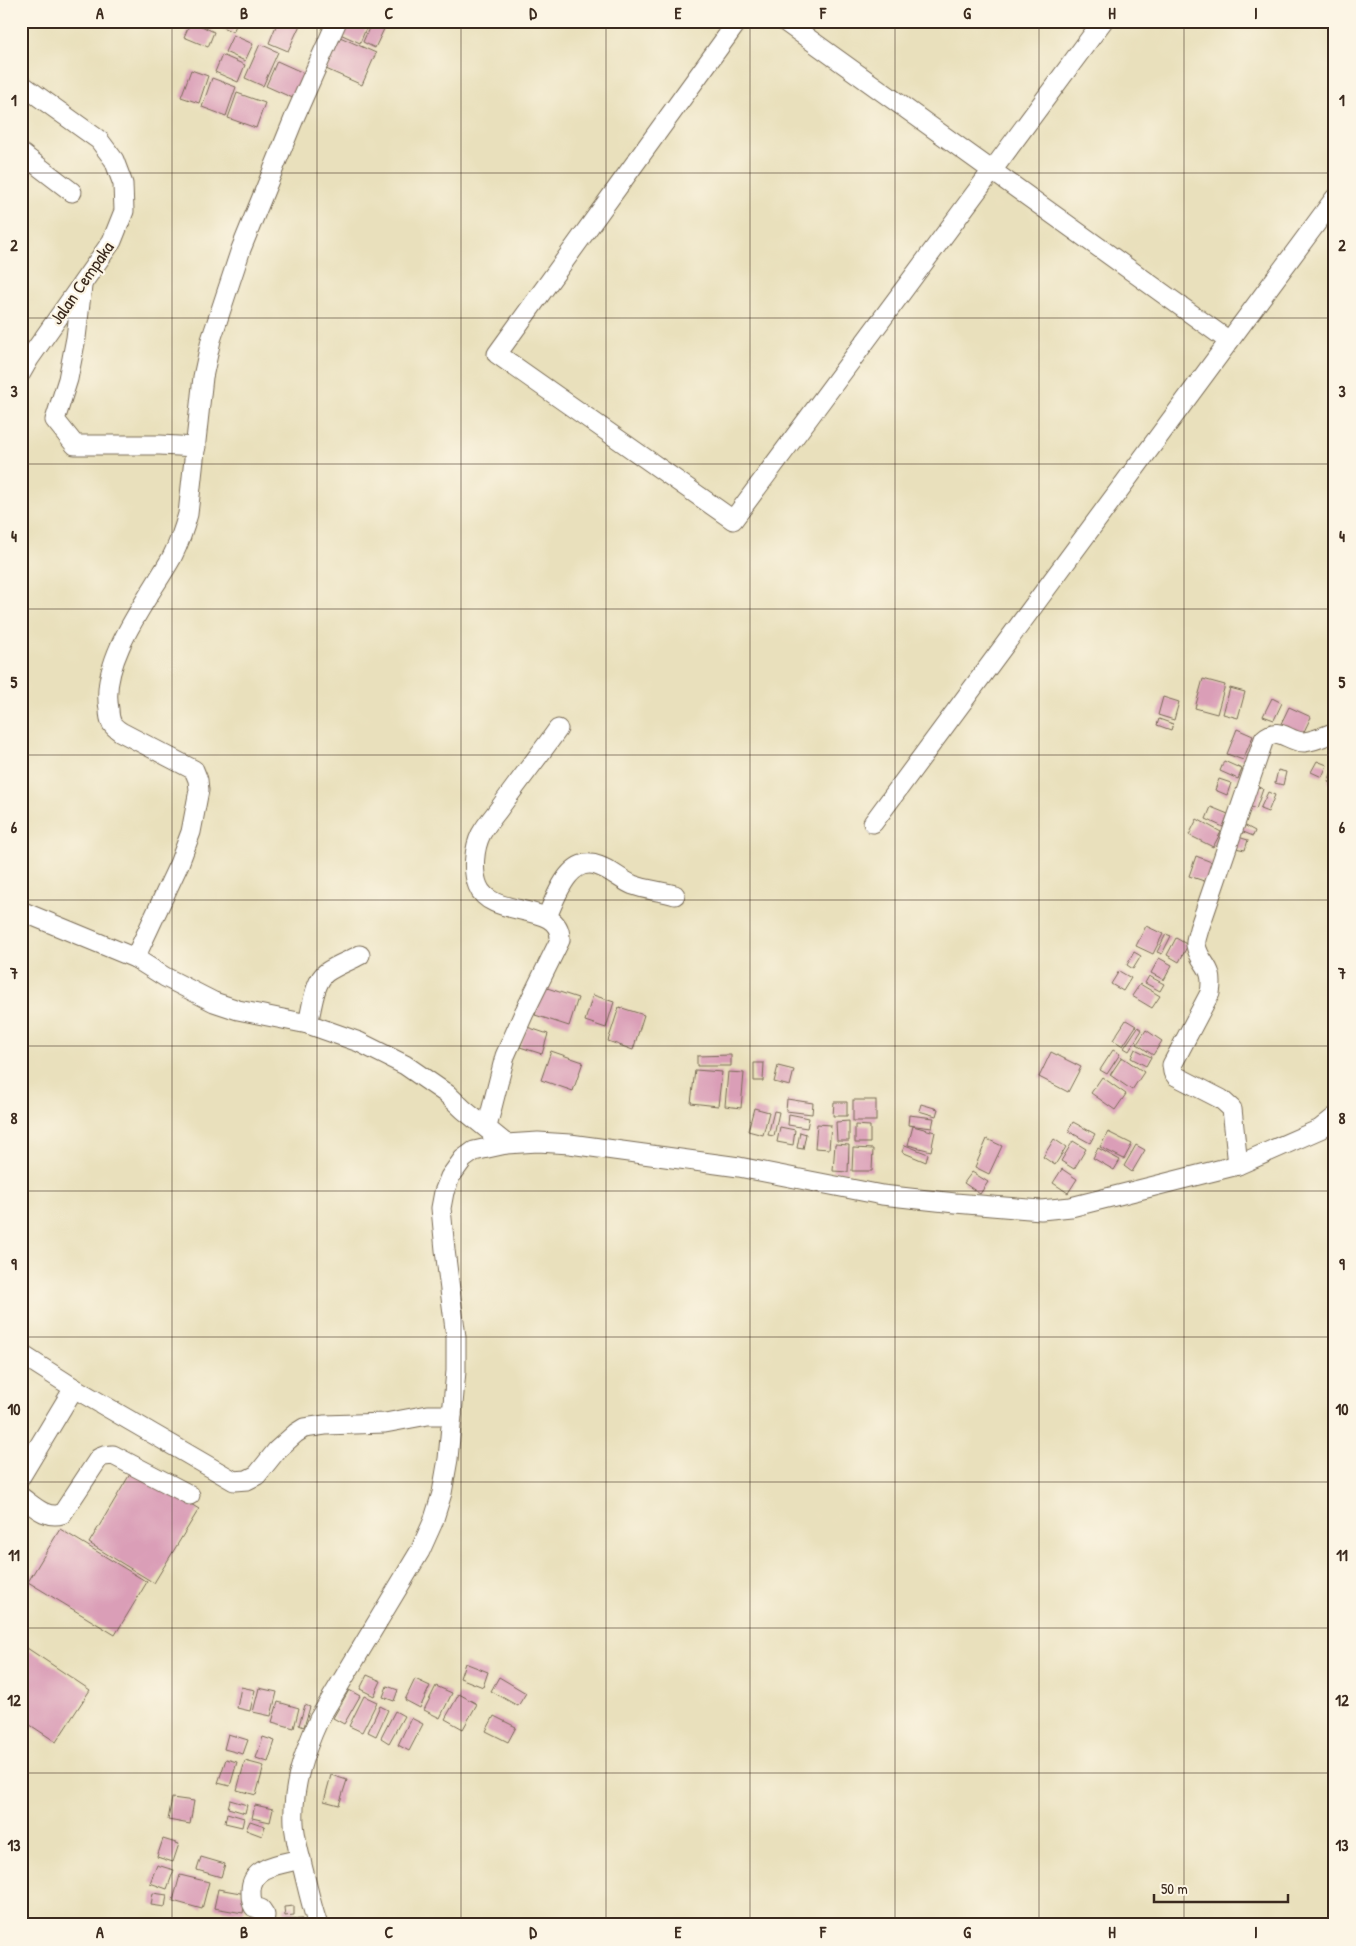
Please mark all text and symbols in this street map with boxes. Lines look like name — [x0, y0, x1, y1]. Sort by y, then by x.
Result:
text: A — [96, 2, 104, 24]
text: B — [240, 2, 248, 24]
text: C — [385, 2, 394, 24]
text: D — [529, 2, 537, 24]
text: E — [674, 2, 682, 24]
text: F — [819, 2, 827, 24]
text: G — [963, 2, 971, 24]
text: H — [1108, 2, 1116, 24]
text: I — [1254, 2, 1258, 24]
text: 1 — [11, 89, 17, 111]
text: 1 — [1339, 89, 1345, 111]
text: 2 — [10, 234, 18, 256]
text: 2 — [1338, 234, 1346, 256]
street label: Jalan Cempaka — [44, 236, 119, 329]
text: 3 — [10, 380, 18, 402]
text: 3 — [1338, 380, 1346, 402]
text: 4 — [11, 525, 17, 547]
text: 4 — [1339, 525, 1345, 547]
text: 5 — [11, 671, 18, 693]
text: 5 — [1339, 671, 1346, 693]
text: 6 — [11, 816, 18, 838]
text: 6 — [1339, 816, 1346, 838]
text: 7 — [9, 962, 18, 984]
text: 7 — [1337, 962, 1346, 984]
text: 8 — [11, 1107, 18, 1129]
text: 8 — [1339, 1107, 1346, 1129]
text: 9 — [11, 1253, 17, 1275]
text: 9 — [1339, 1253, 1345, 1275]
text: 10 — [8, 1398, 20, 1420]
text: 10 — [1336, 1398, 1348, 1420]
text: 11 — [8, 1544, 20, 1566]
text: 11 — [1336, 1544, 1348, 1566]
text: 12 — [7, 1689, 21, 1711]
text: 12 — [1335, 1689, 1349, 1711]
text: 13 — [8, 1834, 20, 1856]
text: 13 — [1336, 1834, 1348, 1856]
scale bar — [1154, 1871, 1287, 1903]
text: 50 m — [1161, 1878, 1188, 1899]
text: A — [96, 1921, 104, 1943]
text: B — [240, 1921, 248, 1943]
text: C — [385, 1921, 394, 1943]
text: D — [529, 1921, 537, 1943]
text: E — [674, 1921, 682, 1943]
text: F — [819, 1921, 827, 1943]
text: G — [963, 1921, 971, 1943]
text: H — [1108, 1921, 1116, 1943]
text: I — [1254, 1921, 1258, 1943]

